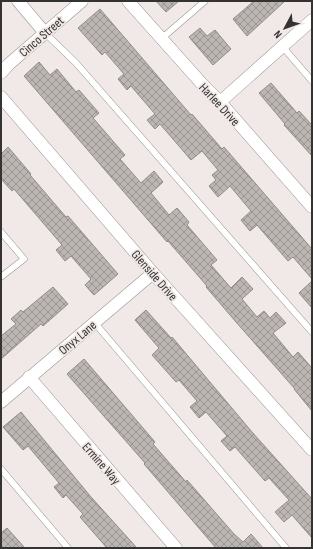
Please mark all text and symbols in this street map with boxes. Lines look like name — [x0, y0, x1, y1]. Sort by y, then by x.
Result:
north arrow — [265, 8, 305, 48]
street label: Cinco Street — [16, 13, 67, 61]
text: N — [271, 28, 285, 41]
street label: Harlee Drive — [195, 80, 243, 130]
street label: Glenside Drive — [128, 247, 181, 304]
street label: Onyx Lane — [55, 317, 100, 358]
street label: Ermine Way — [79, 439, 124, 488]

